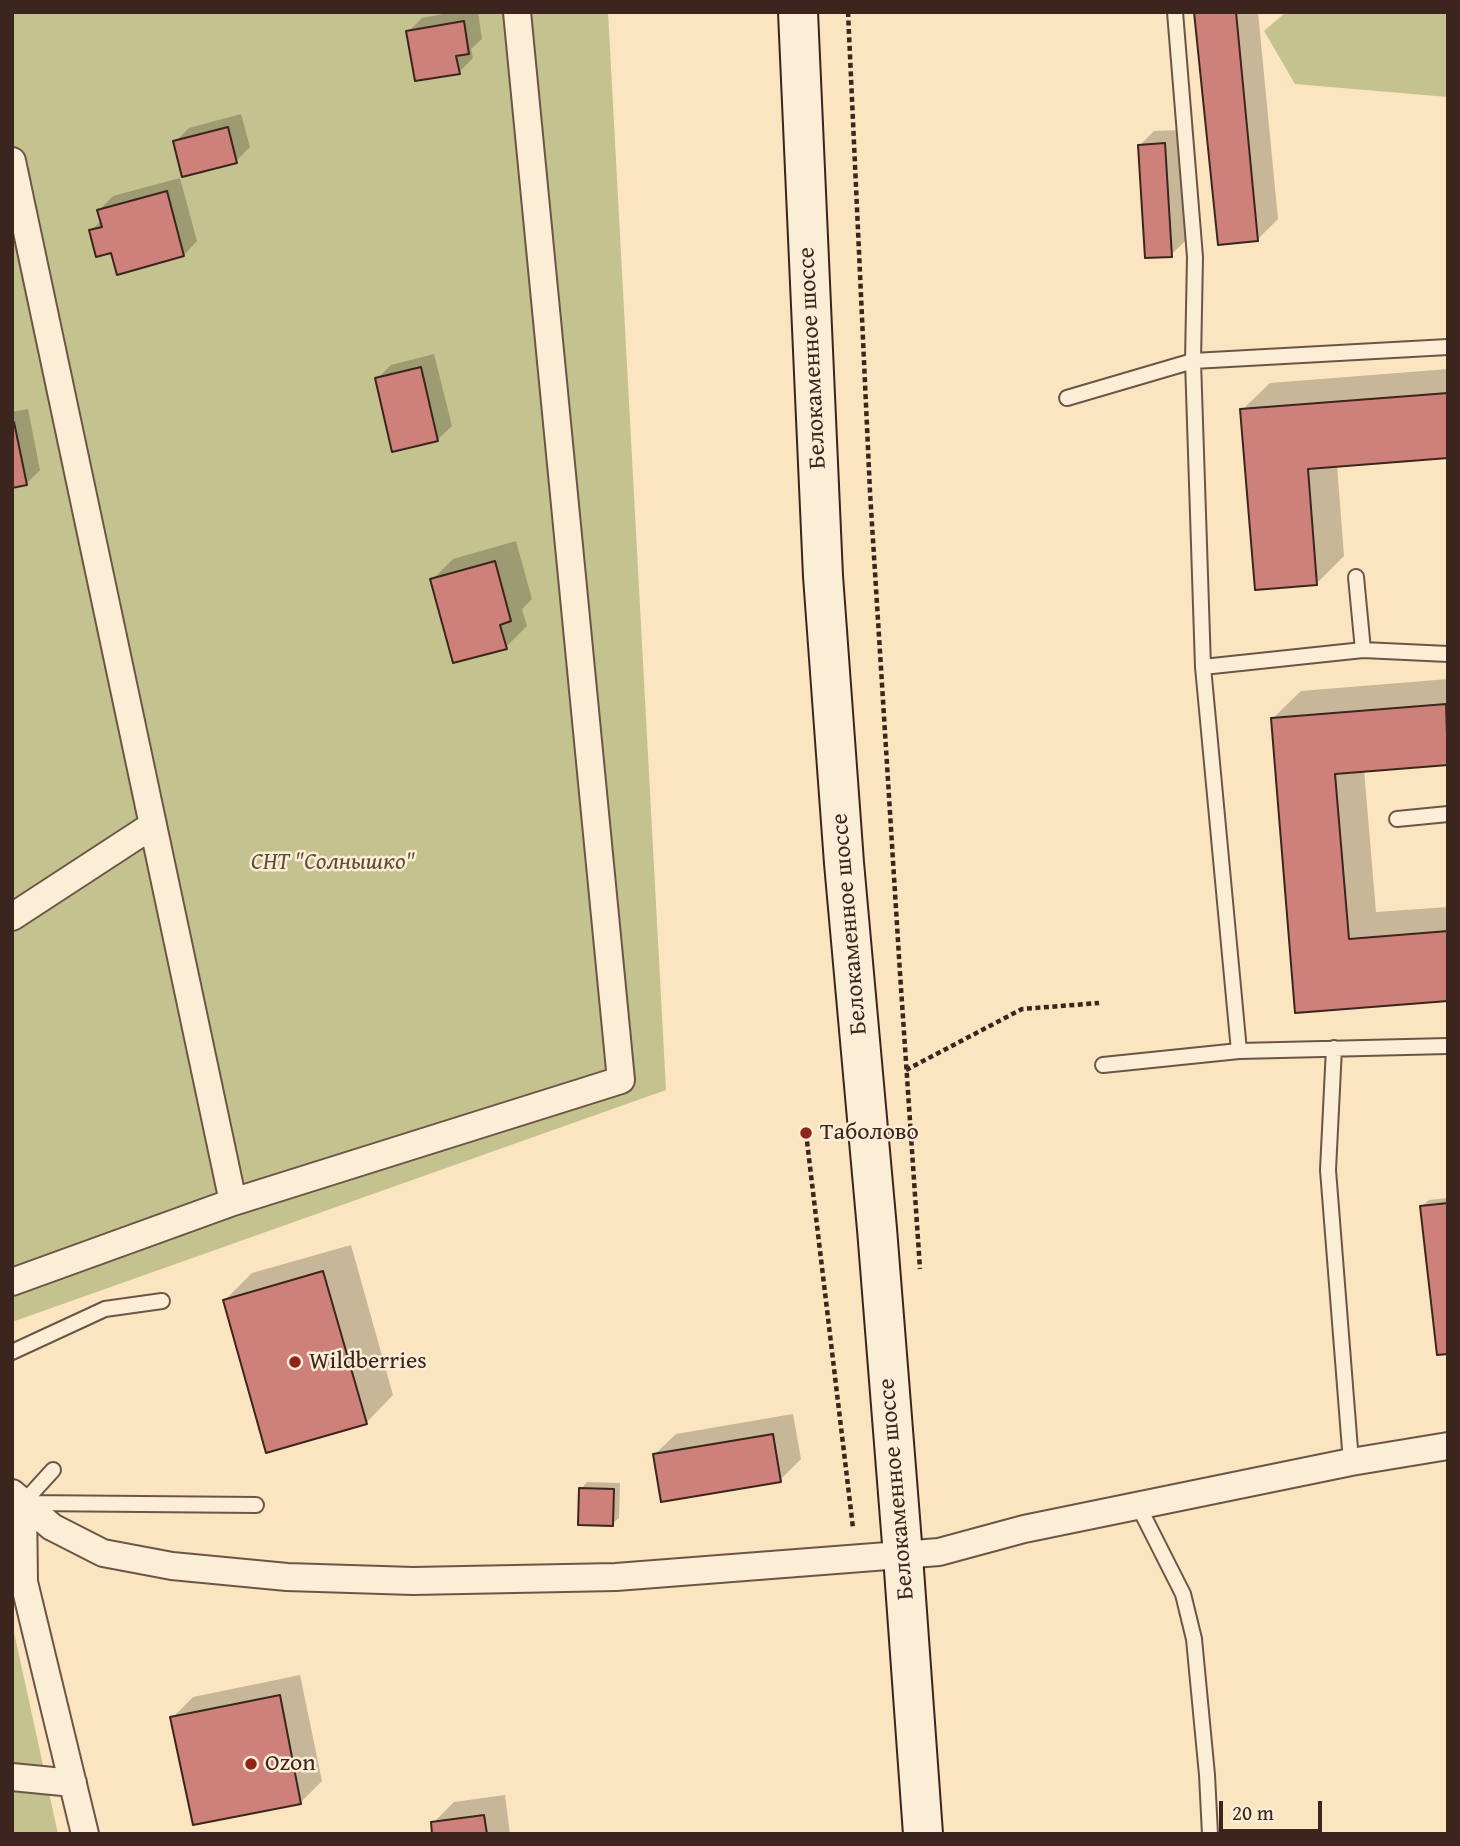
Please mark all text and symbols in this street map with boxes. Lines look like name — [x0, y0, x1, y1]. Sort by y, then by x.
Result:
street label: Белокаменное шоссе — [793, 246, 833, 470]
street label: Белокаменное шоссе — [826, 812, 874, 1036]
park label: СНТ "Солнышко" — [251, 849, 415, 877]
place label: Таболово — [820, 1119, 919, 1147]
marker: Таболово — [798, 1125, 814, 1141]
place label: Wildberries — [309, 1348, 427, 1376]
marker: Wildberries — [287, 1354, 303, 1370]
street label: Белокаменное шоссе — [873, 1377, 921, 1601]
place label: Ozon — [265, 1750, 316, 1778]
marker: Ozon — [243, 1756, 259, 1772]
scale bar — [1222, 1786, 1325, 1830]
text: 20 m — [1232, 1797, 1274, 1828]

